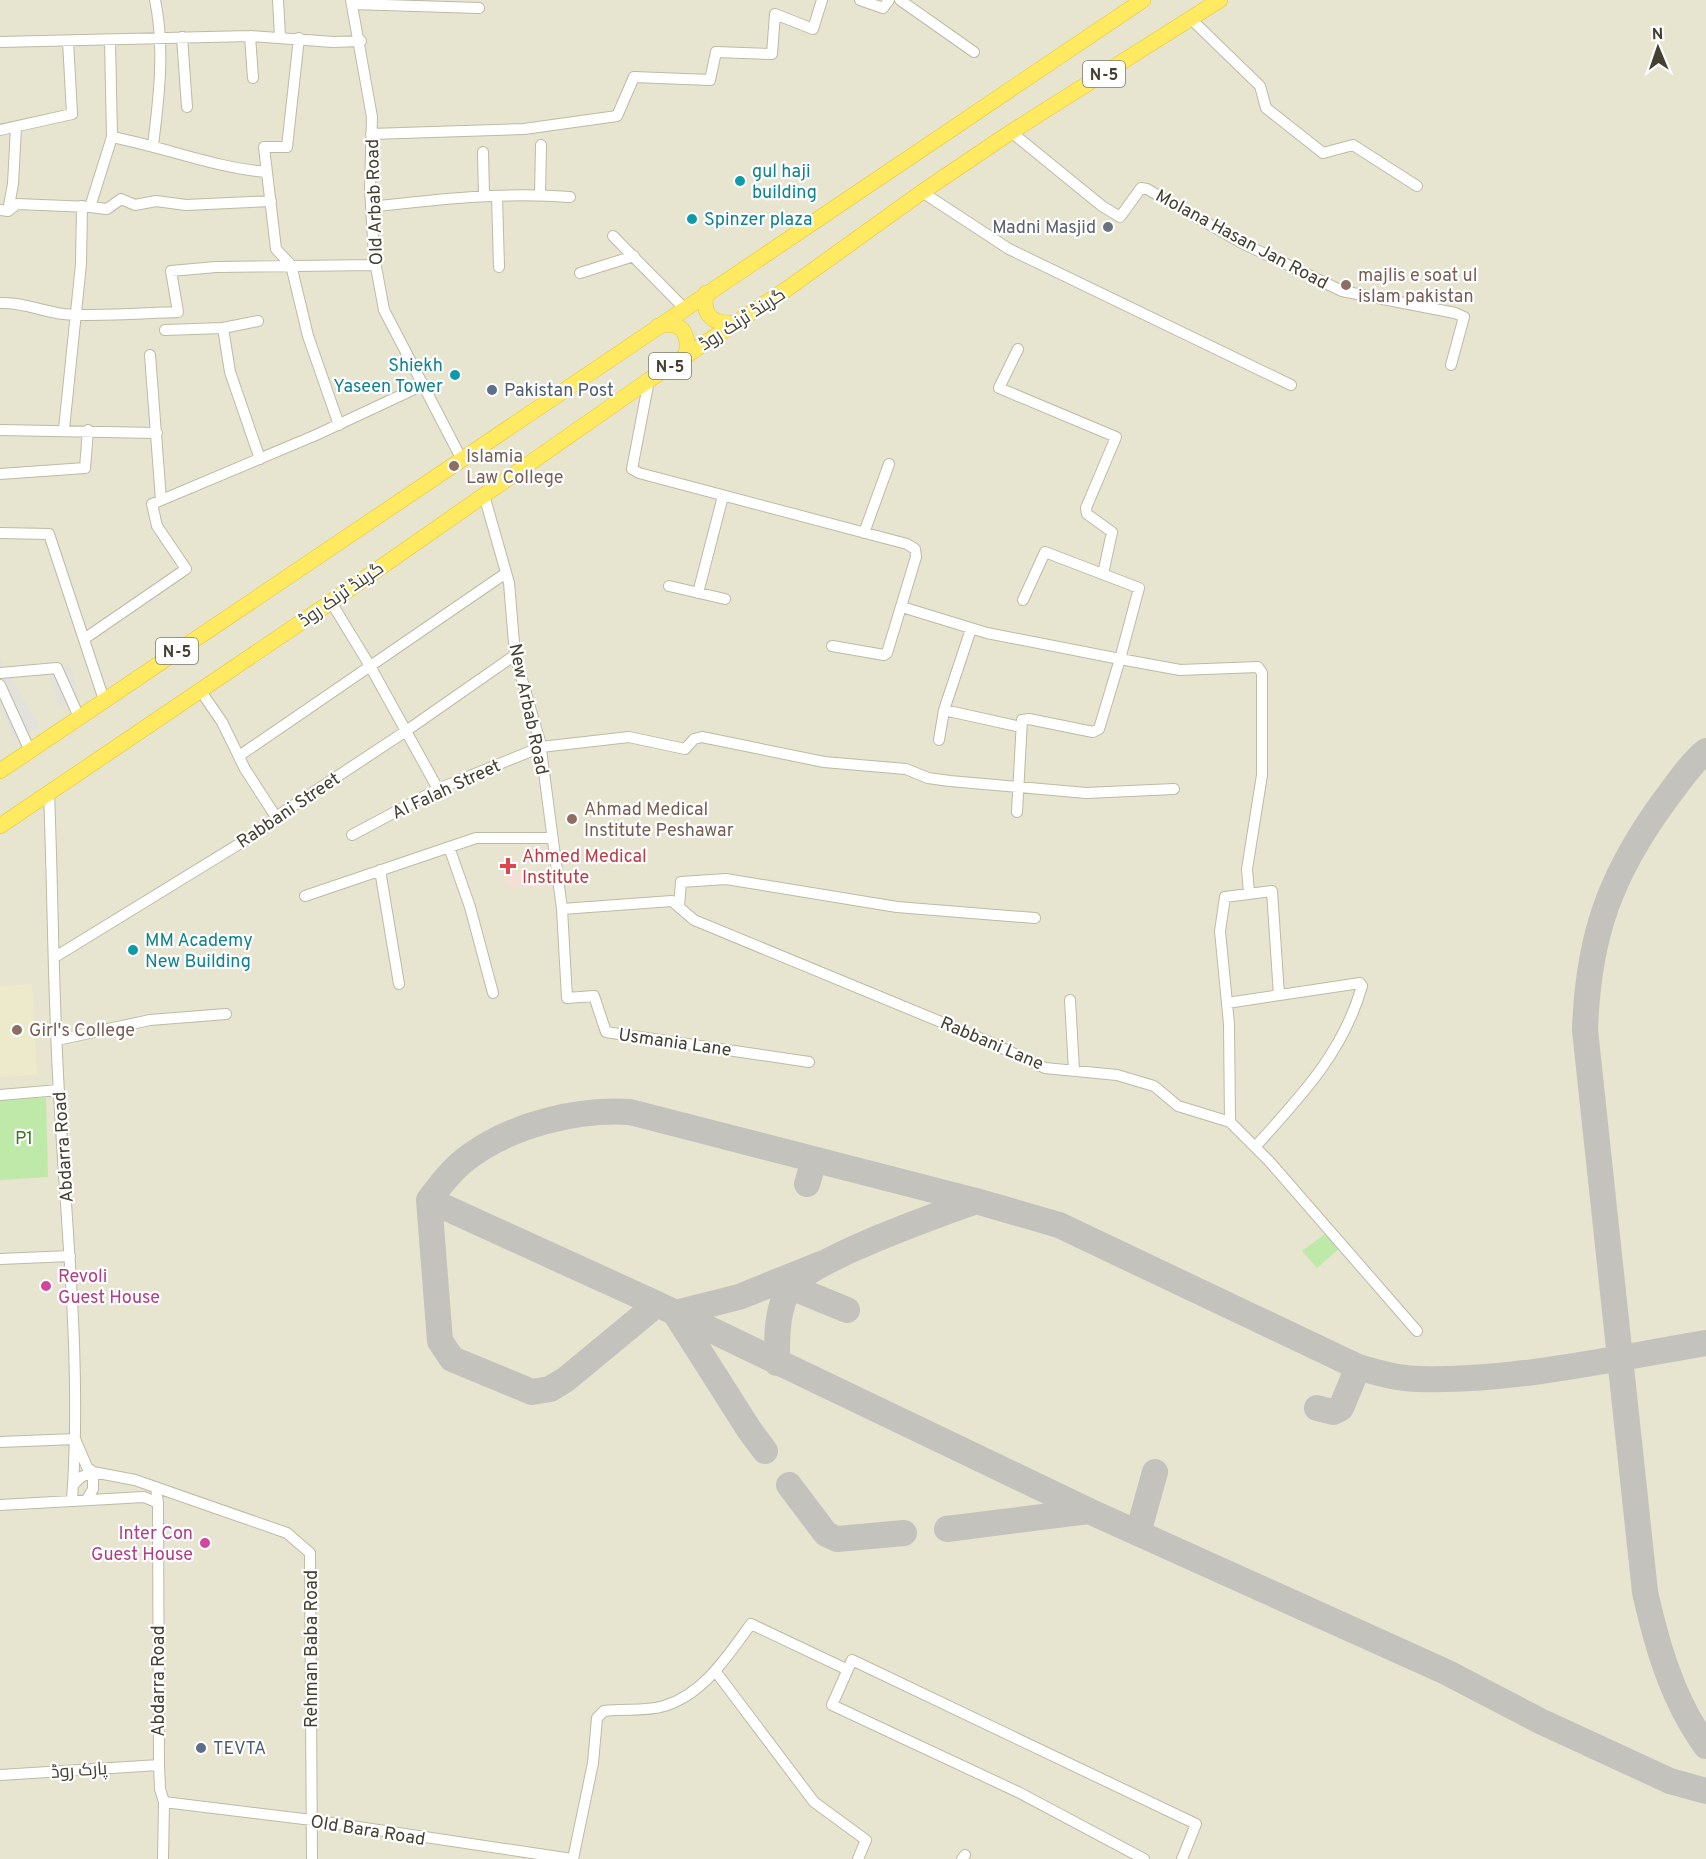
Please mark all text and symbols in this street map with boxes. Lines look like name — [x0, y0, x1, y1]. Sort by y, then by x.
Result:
north arrow — [1628, 18, 1688, 78]
text: N — [1651, 25, 1664, 45]
road number: N-5 — [1083, 61, 1125, 87]
street label: Old Arbab Road — [362, 138, 389, 266]
place label: gul haji building — [752, 161, 817, 205]
marker: gul haji building — [733, 174, 747, 188]
street label: Molana Hasan Jan Road — [1151, 185, 1332, 296]
place label: Spinzer plaza — [704, 209, 813, 232]
marker: Spinzer plaza — [685, 212, 699, 226]
place label: Madni Masjid — [992, 217, 1096, 240]
marker: Madni Masjid — [1101, 220, 1115, 234]
place label: majlis e soat ul islam pakistan — [1358, 265, 1477, 309]
marker: majlis e soat ul islam pakistan — [1339, 278, 1353, 292]
street label: گرینڈ ٹرنک روڈ — [695, 284, 790, 357]
road number: N-5 — [649, 353, 691, 379]
place label: Shiekh Yaseen Tower — [333, 355, 443, 399]
marker: Shiekh Yaseen Tower — [448, 368, 462, 382]
place label: Pakistan Post — [504, 380, 614, 403]
marker: Pakistan Post — [485, 383, 499, 397]
place label: Islamia Law College — [466, 446, 563, 490]
marker: Islamia Law College — [447, 459, 461, 473]
street label: گرینڈ ٹرنک روڈ — [295, 558, 389, 633]
road number: N-5 — [156, 638, 198, 664]
street label: New Arbab Road — [502, 642, 553, 777]
street label: Al Falah Street — [389, 755, 505, 826]
street label: Rabbani Street — [233, 768, 345, 854]
place label: Ahmad Medical Institute Peshawar — [584, 799, 734, 843]
marker: Ahmad Medical Institute Peshawar — [565, 812, 579, 826]
place label: Ahmed Medical Institute — [522, 846, 647, 890]
marker: Ahmed Medical Institute — [499, 857, 517, 875]
place label: MM Academy New Building — [145, 930, 253, 974]
marker: MM Academy New Building — [126, 943, 140, 957]
street label: Rabbani Lane — [936, 1012, 1047, 1077]
place label: Girl's College — [29, 1020, 135, 1043]
marker: Girl's College — [10, 1023, 24, 1037]
street label: Usmania Lane — [617, 1024, 733, 1063]
street label: Abdarra Road — [49, 1091, 80, 1203]
park label: P1 — [15, 1128, 33, 1151]
place label: Revoli Guest House — [58, 1266, 160, 1310]
marker: Revoli Guest House — [39, 1279, 53, 1293]
place label: Inter Con Guest House — [91, 1523, 193, 1567]
marker: Inter Con Guest House — [198, 1536, 212, 1550]
street label: Rehman Baba Road — [301, 1570, 324, 1728]
street label: Abdarra Road — [148, 1625, 171, 1737]
place label: TEVTA — [213, 1738, 266, 1761]
marker: TEVTA — [194, 1741, 208, 1755]
street label: پارک روڈ — [50, 1758, 108, 1785]
street label: Old Bara Road — [309, 1811, 427, 1852]

